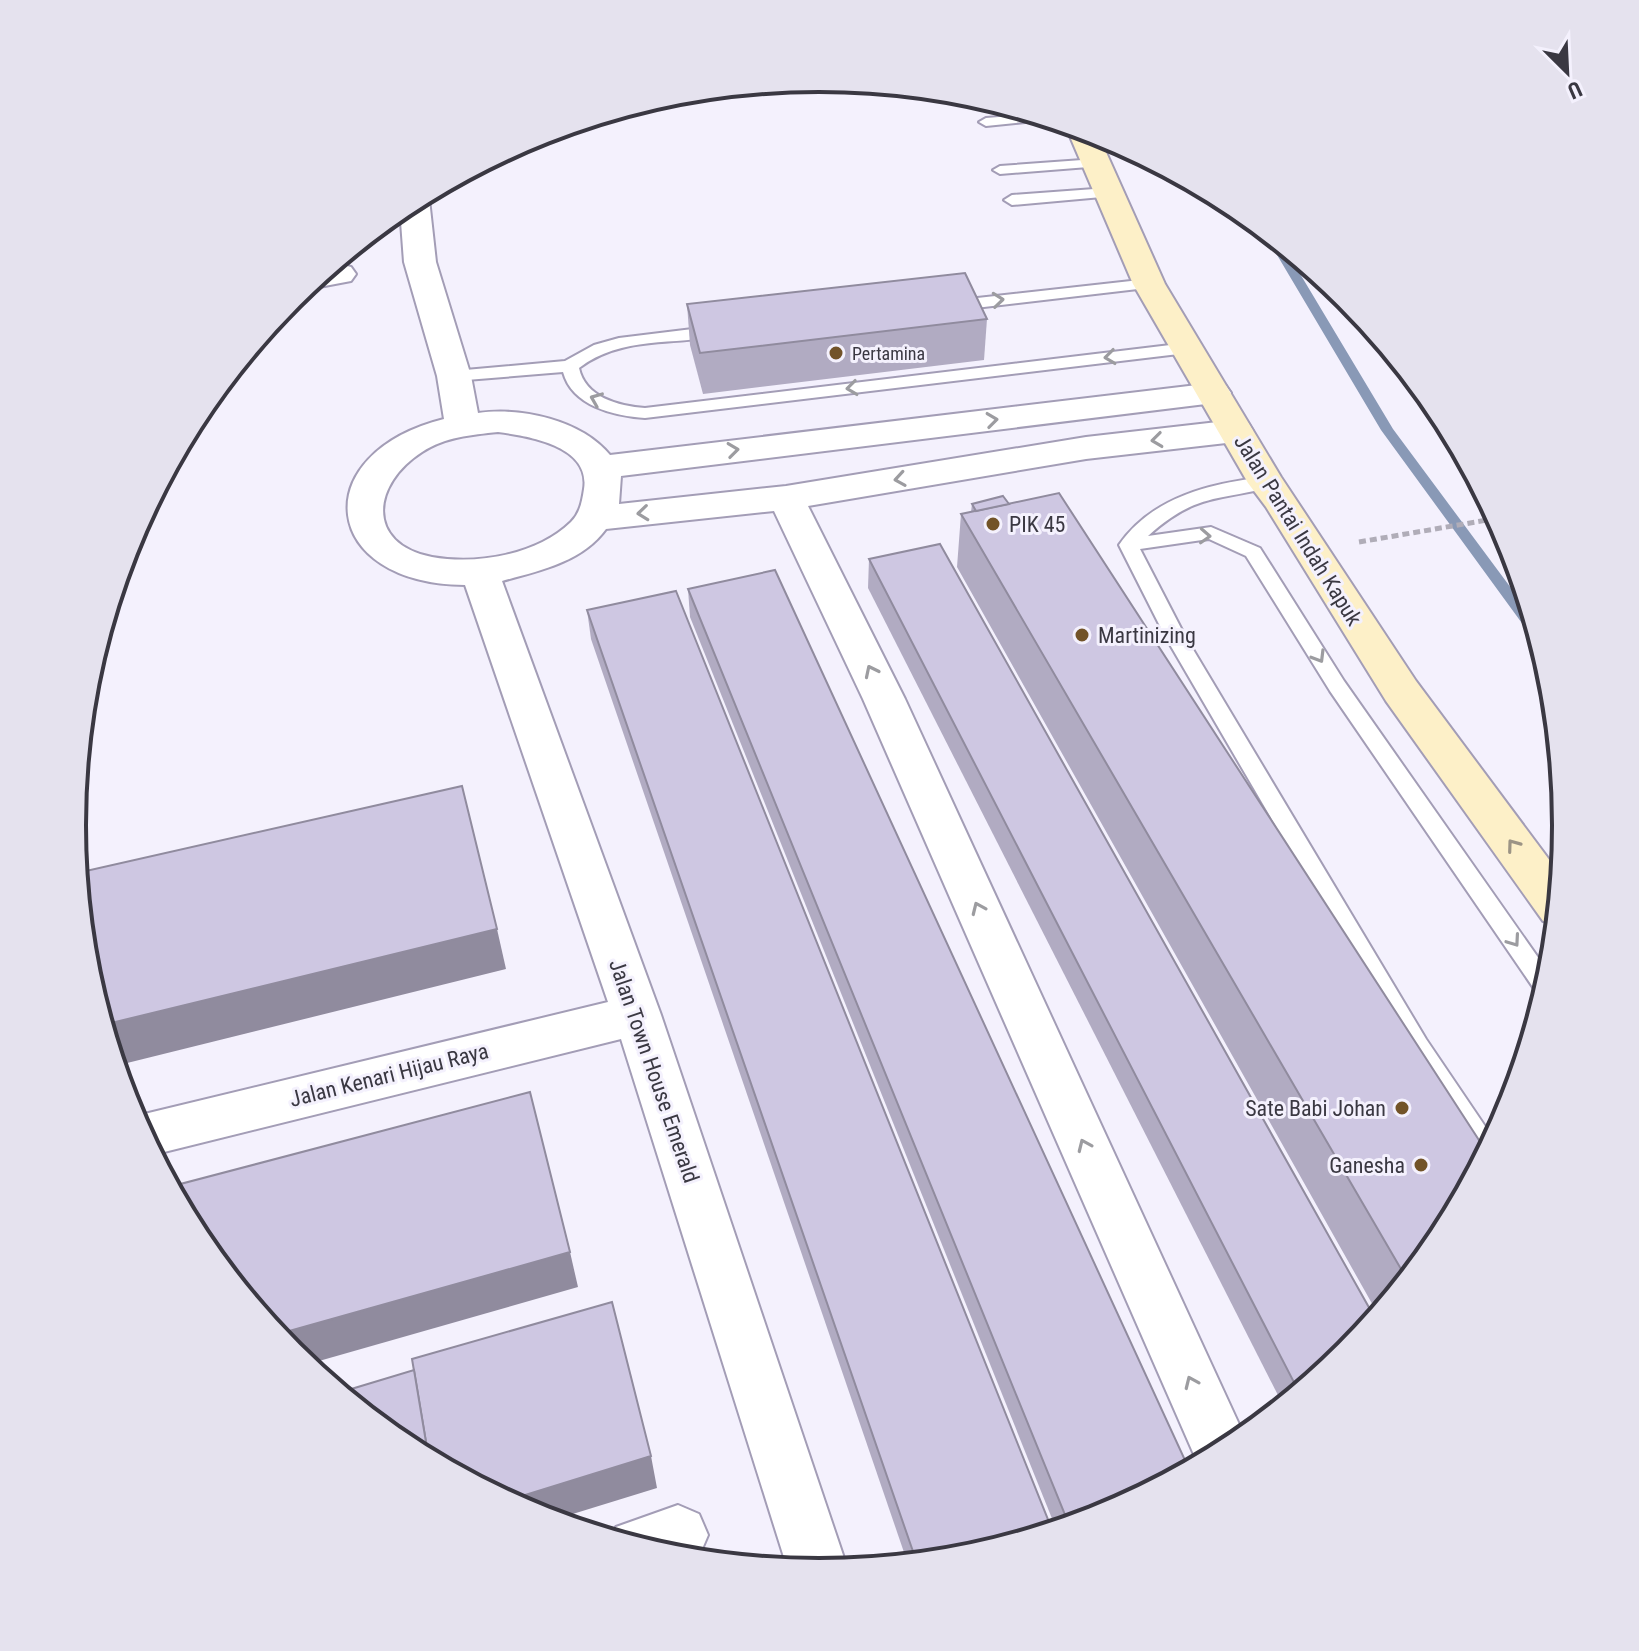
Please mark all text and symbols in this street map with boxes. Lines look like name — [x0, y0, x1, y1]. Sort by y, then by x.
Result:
north arrow — [1527, 32, 1607, 112]
text: U — [1564, 76, 1586, 104]
one-way arrow — [992, 292, 1005, 309]
place label: Pertamina — [852, 343, 925, 364]
marker: Pertamina — [827, 344, 845, 362]
one-way arrow — [1103, 349, 1116, 366]
one-way arrow — [845, 380, 858, 397]
one-way arrow — [590, 392, 604, 409]
one-way arrow — [985, 411, 998, 428]
street label: Jalan Pantai Indah Kapuk — [1229, 430, 1367, 630]
one-way arrow — [1151, 431, 1164, 448]
one-way arrow — [727, 442, 740, 459]
one-way arrow — [894, 470, 907, 487]
one-way arrow — [636, 504, 649, 521]
place label: PIK 45 — [1009, 512, 1065, 537]
marker: PIK 45 — [984, 515, 1002, 533]
one-way arrow — [1199, 527, 1211, 544]
place label: Martinizing — [1098, 623, 1196, 648]
marker: Martinizing — [1073, 626, 1091, 644]
one-way arrow — [1309, 648, 1325, 663]
one-way arrow — [865, 665, 880, 680]
one-way arrow — [1508, 839, 1523, 854]
one-way arrow — [972, 902, 988, 916]
one-way arrow — [1504, 932, 1519, 946]
street label: Jalan Town House Emerald — [604, 956, 704, 1186]
street label: Jalan Kenari Hijau Raya — [287, 1038, 491, 1112]
place label: Sate Babi Johan — [1245, 1096, 1386, 1121]
marker: Sate Babi Johan — [1393, 1099, 1411, 1117]
one-way arrow — [1078, 1139, 1094, 1153]
place label: Ganesha — [1329, 1153, 1405, 1178]
marker: Ganesha — [1412, 1156, 1430, 1174]
one-way arrow — [1185, 1376, 1201, 1390]

